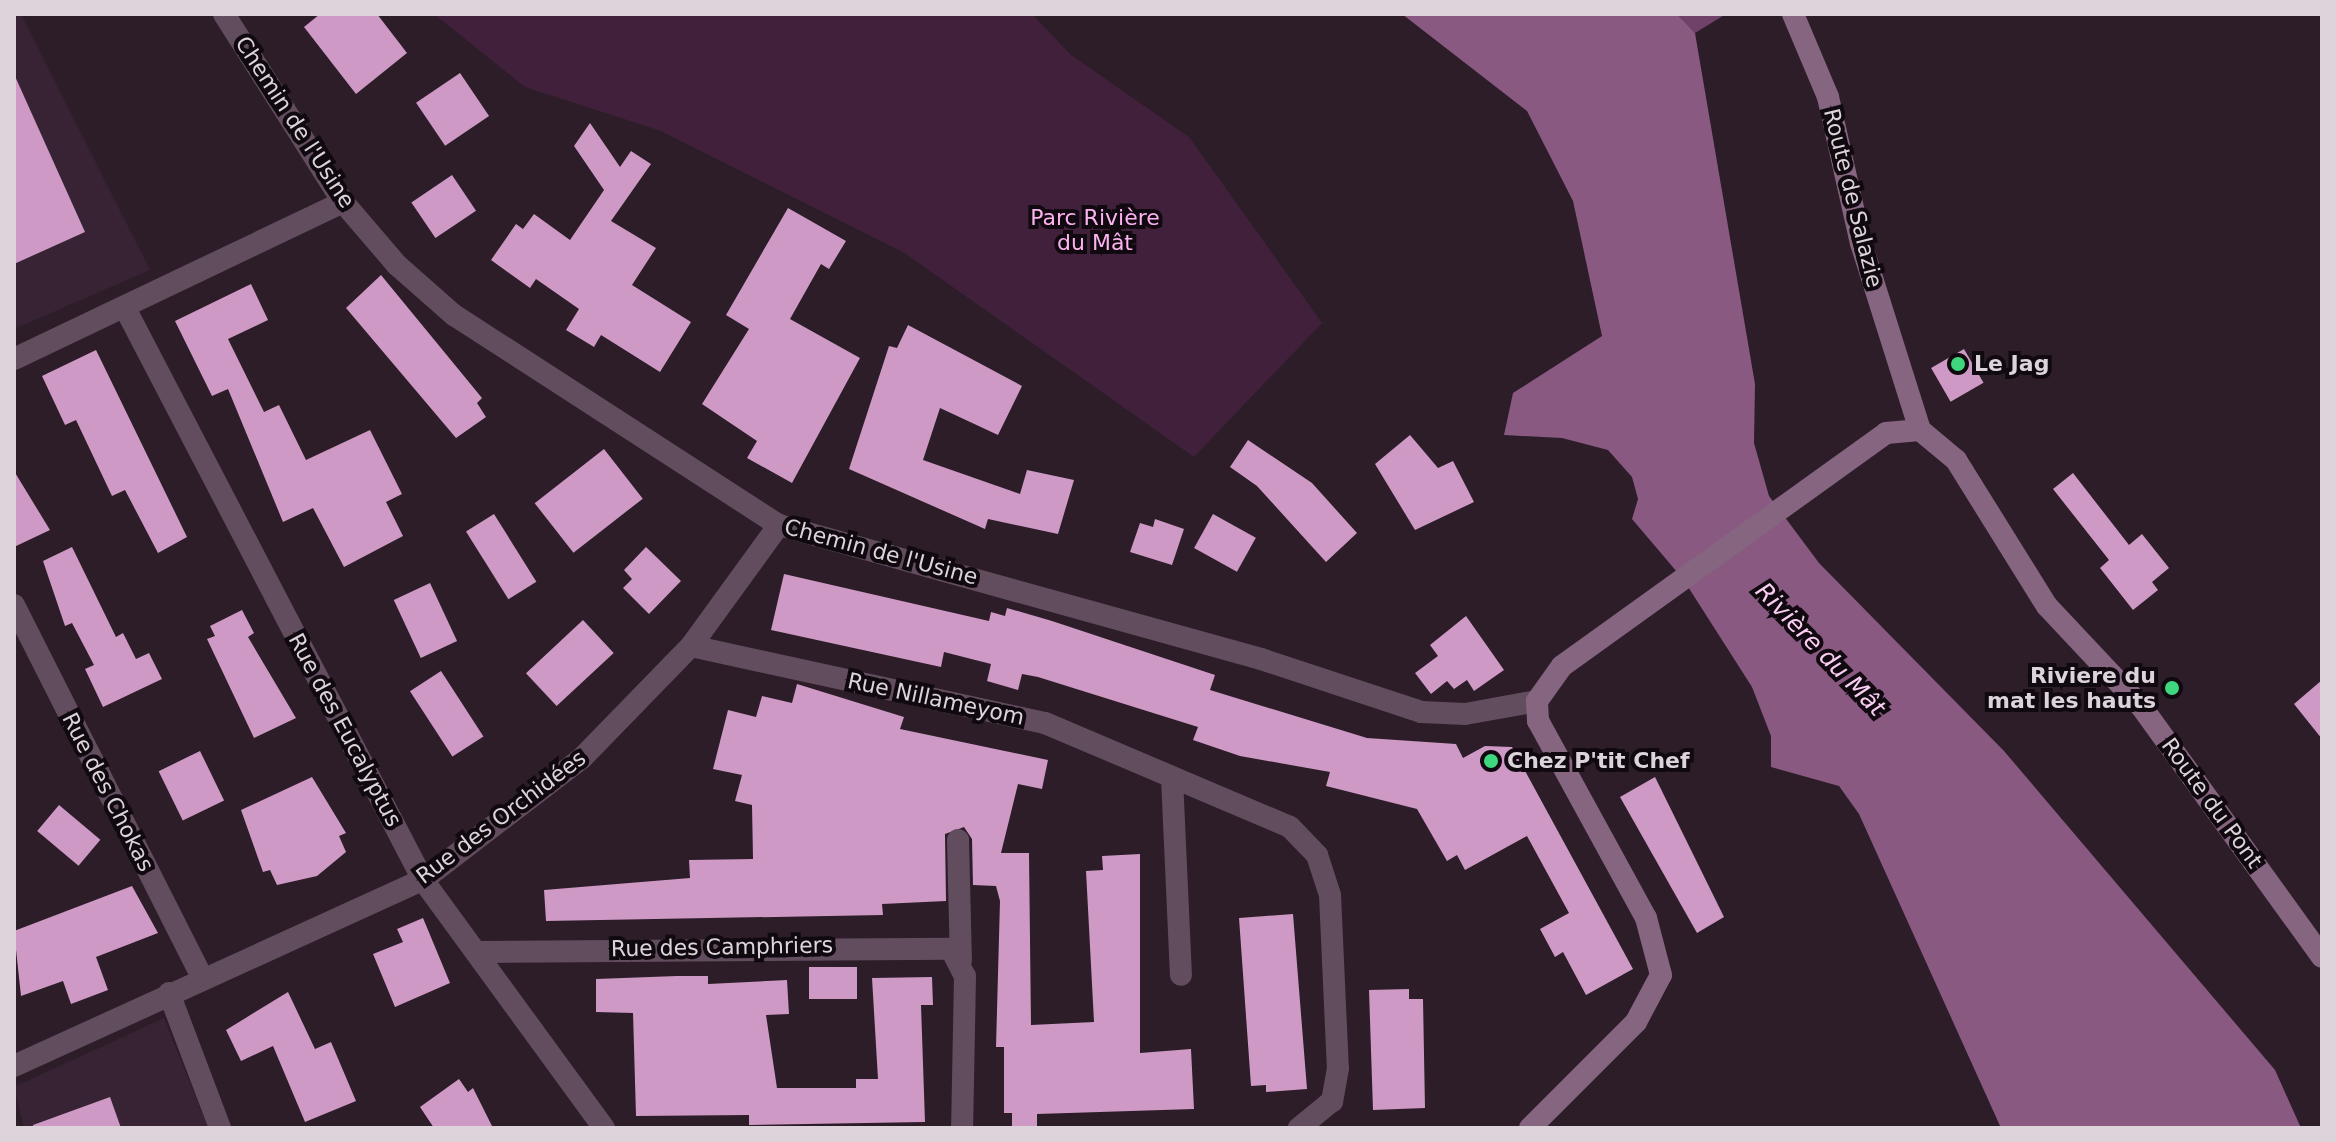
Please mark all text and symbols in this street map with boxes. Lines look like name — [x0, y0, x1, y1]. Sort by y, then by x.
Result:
street label: Chemin de l'Usine — [230, 31, 360, 213]
street label: Route de Salazie — [1818, 106, 1888, 290]
park label: Parc Rivière du Mât — [1030, 204, 1160, 256]
place label: Le Jag — [1974, 351, 2049, 377]
marker: Le Jag — [1949, 355, 1967, 373]
street label: Chemin de l'Usine — [781, 513, 981, 591]
water label: Rivière du Mât — [1749, 577, 1891, 723]
street label: Rue des Eucalyptus — [283, 629, 407, 831]
place label: Riviere du mat les hauts — [1987, 662, 2156, 714]
street label: Rue Nillameyom — [845, 667, 1027, 731]
marker: Riviere du mat les hauts — [2163, 679, 2181, 697]
street label: Rue des Chokas — [57, 708, 159, 876]
street label: Route du Pont — [2156, 733, 2268, 873]
street label: Rue des Orchidées — [411, 745, 591, 889]
place label: Chez P'tit Chef — [1507, 748, 1690, 774]
marker: Chez P'tit Chef — [1482, 752, 1500, 770]
street label: Rue des Camphriers — [611, 932, 833, 962]

